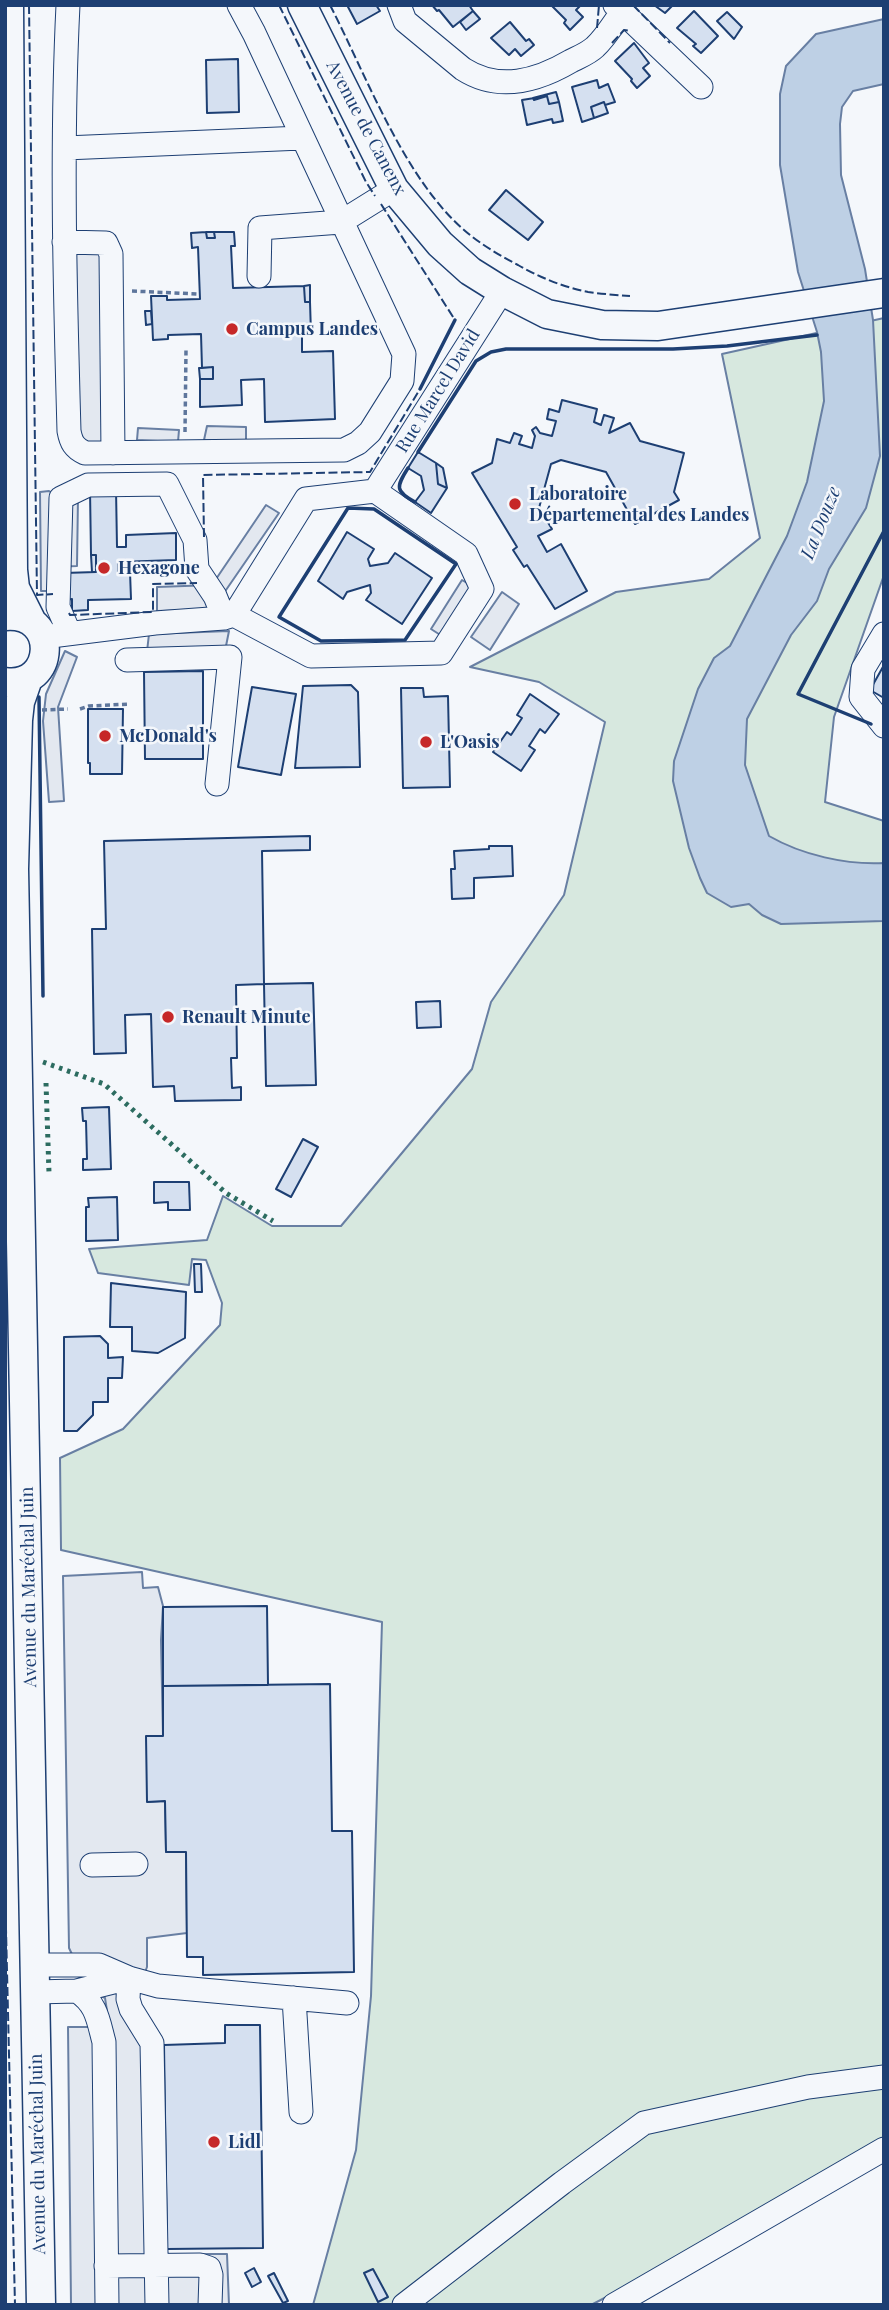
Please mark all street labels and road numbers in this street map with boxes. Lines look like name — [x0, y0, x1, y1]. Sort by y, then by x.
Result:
street label: Avenue de Canenx — [321, 57, 411, 199]
street label: Rue Marcel David — [391, 325, 485, 457]
street label: Avenue du Maréchal Juin — [16, 1487, 42, 1687]
street label: Avenue du Maréchal Juin — [25, 2054, 51, 2254]

